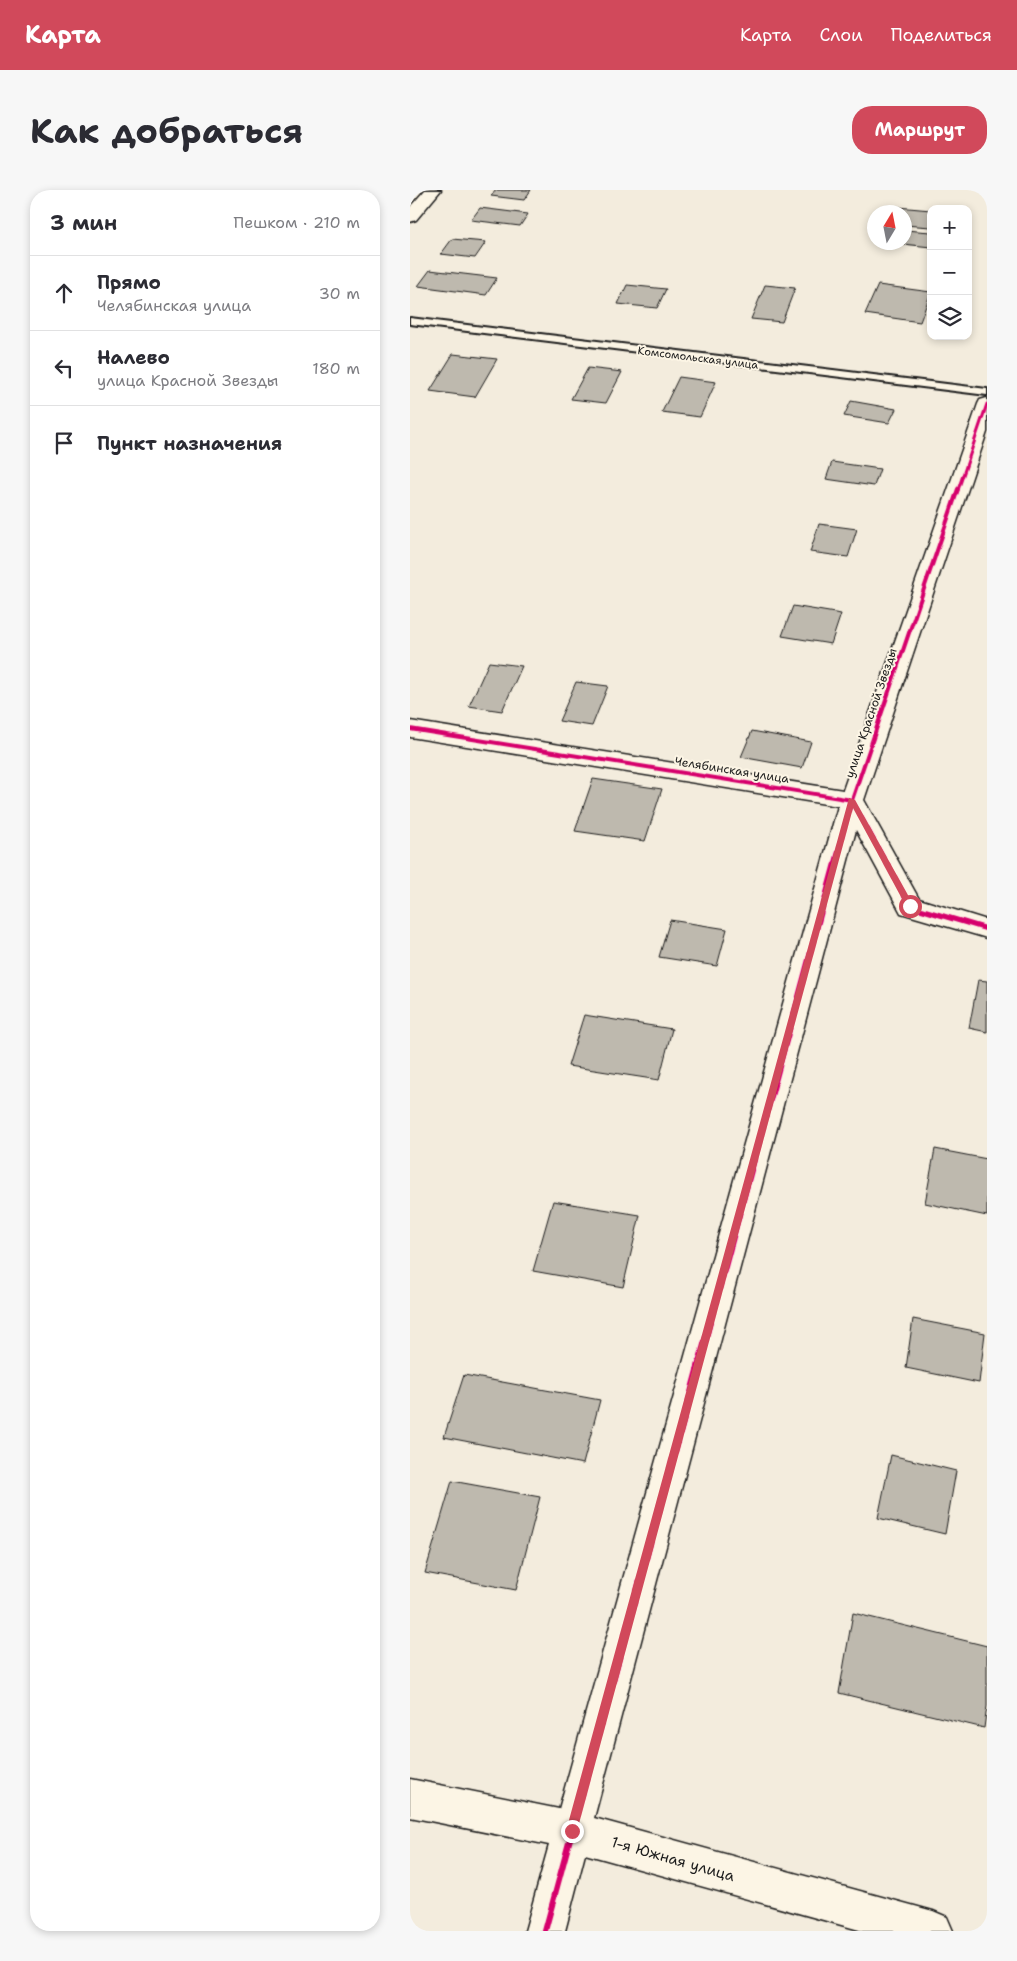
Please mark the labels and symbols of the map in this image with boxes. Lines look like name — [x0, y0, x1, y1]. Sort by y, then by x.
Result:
north arrow — [867, 205, 912, 250]
street label: Комсомольская улица — [637, 343, 759, 373]
street label: улица Красной Звезды — [841, 646, 901, 780]
street label: Челябинская улица — [674, 753, 791, 787]
route start — [899, 895, 922, 918]
route end — [561, 1820, 584, 1843]
street label: 1-я Южная улица — [609, 1832, 738, 1886]

